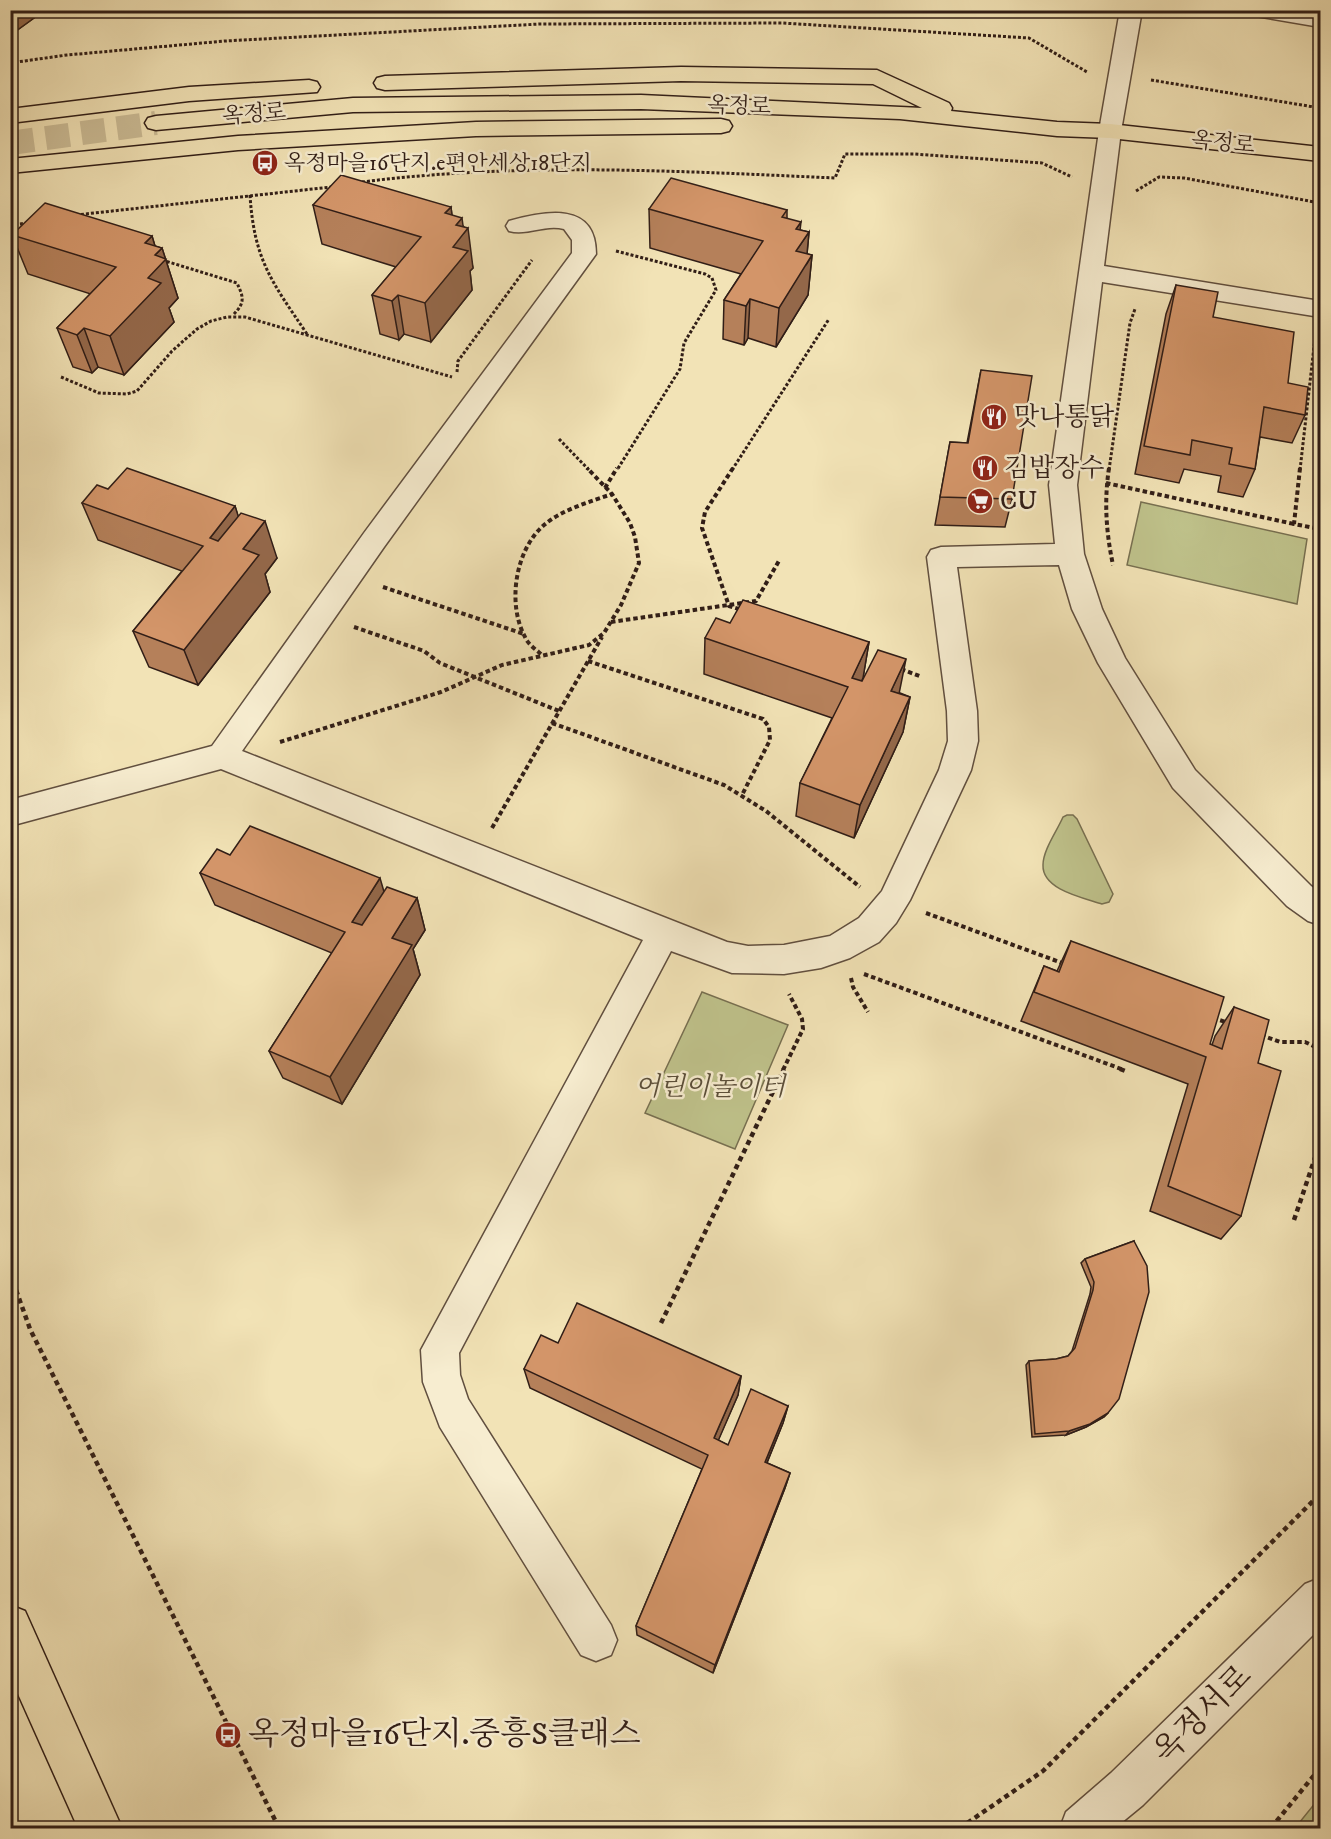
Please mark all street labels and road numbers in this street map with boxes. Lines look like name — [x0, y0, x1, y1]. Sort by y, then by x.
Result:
street label: 옥정로 — [707, 91, 771, 121]
street label: 옥정로 — [221, 98, 287, 130]
street label: 옥정로 — [1190, 126, 1256, 160]
street label: 옥정서로 — [1145, 1657, 1261, 1773]

